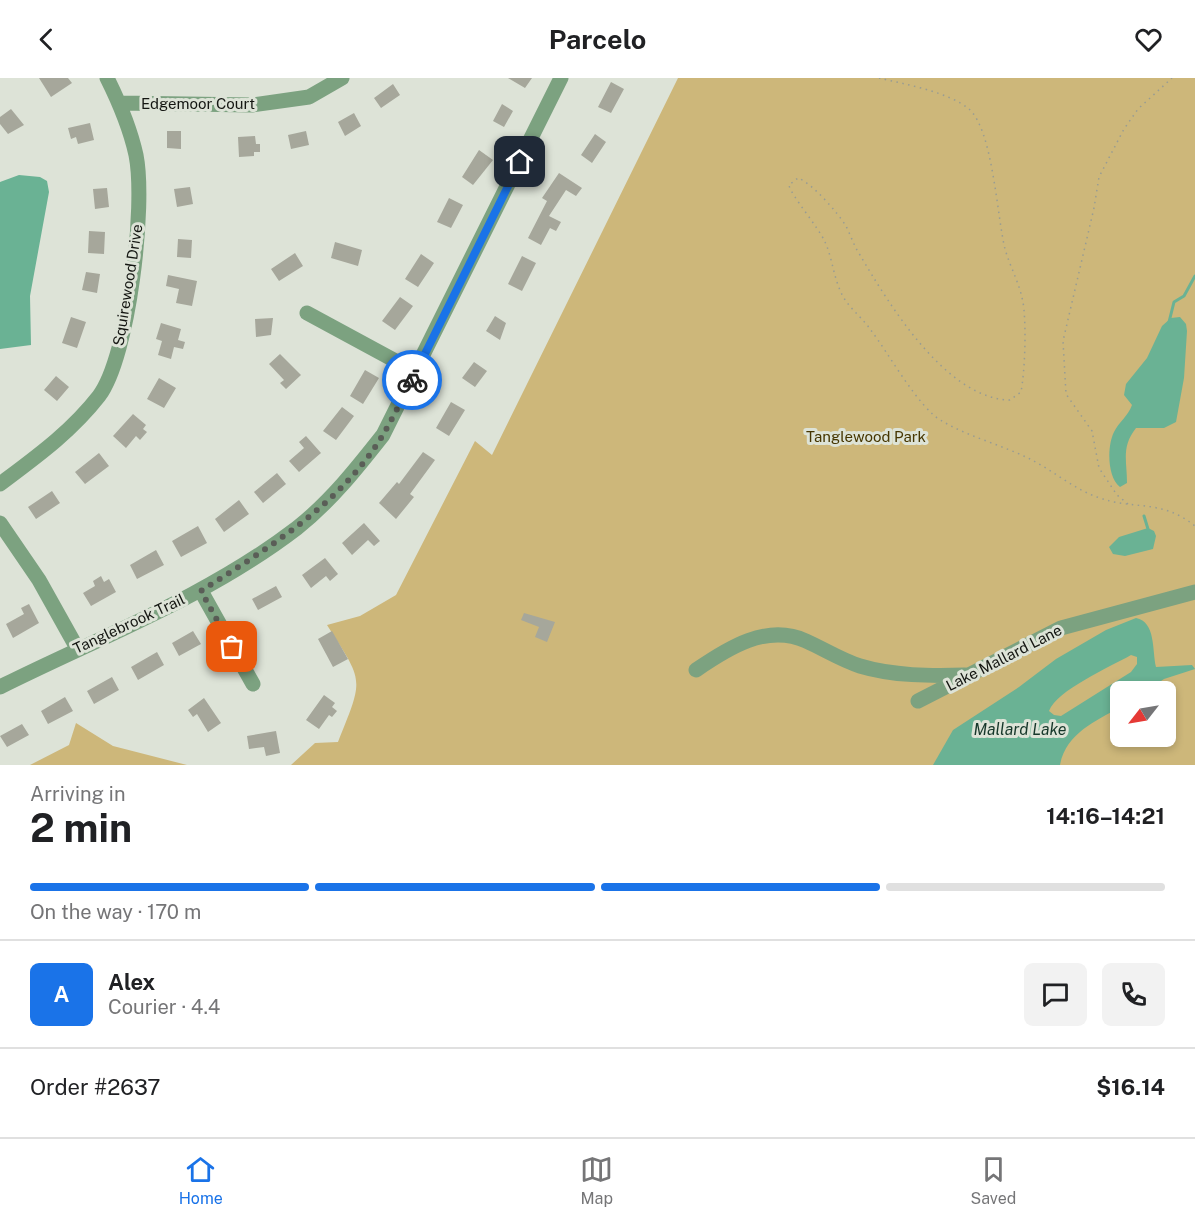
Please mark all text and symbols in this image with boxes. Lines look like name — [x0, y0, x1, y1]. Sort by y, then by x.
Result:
icon: back — [30, 23, 63, 56]
text: Parcelo — [549, 23, 646, 55]
icon: heart — [1132, 23, 1165, 56]
street label: Edgemoor Court — [141, 95, 255, 112]
pin — [494, 136, 545, 187]
icon: home — [503, 145, 536, 178]
street label: Squirewood Drive — [110, 223, 146, 347]
courier — [382, 350, 442, 410]
icon: bike — [396, 364, 429, 397]
park label: Tanglewood Park — [806, 428, 926, 445]
street label: Tanglebrook Trail — [70, 590, 187, 657]
pin — [206, 621, 257, 672]
street label: Lake Mallard Lane — [943, 621, 1064, 694]
icon: bag — [215, 630, 248, 663]
north arrow — [1110, 681, 1176, 747]
map controls — [1110, 681, 1176, 747]
water label: Mallard Lake — [974, 720, 1067, 739]
text: Arriving in — [30, 782, 125, 806]
text: 14:16–14:21 — [1046, 803, 1165, 829]
text: 2 min — [30, 805, 132, 851]
text: On the way · 170 m — [30, 900, 201, 924]
button: chat — [1024, 963, 1087, 1026]
button: phone — [1102, 963, 1165, 1026]
text: Alex — [108, 969, 155, 995]
text: A — [54, 981, 69, 1007]
text: Courier · 4.4 — [108, 995, 220, 1019]
text: Order #2637 — [30, 1074, 161, 1100]
text: $16.14 — [1096, 1074, 1165, 1100]
tab: Home — [179, 1153, 223, 1208]
tab: Map — [580, 1153, 613, 1208]
tab: Saved — [971, 1153, 1016, 1208]

